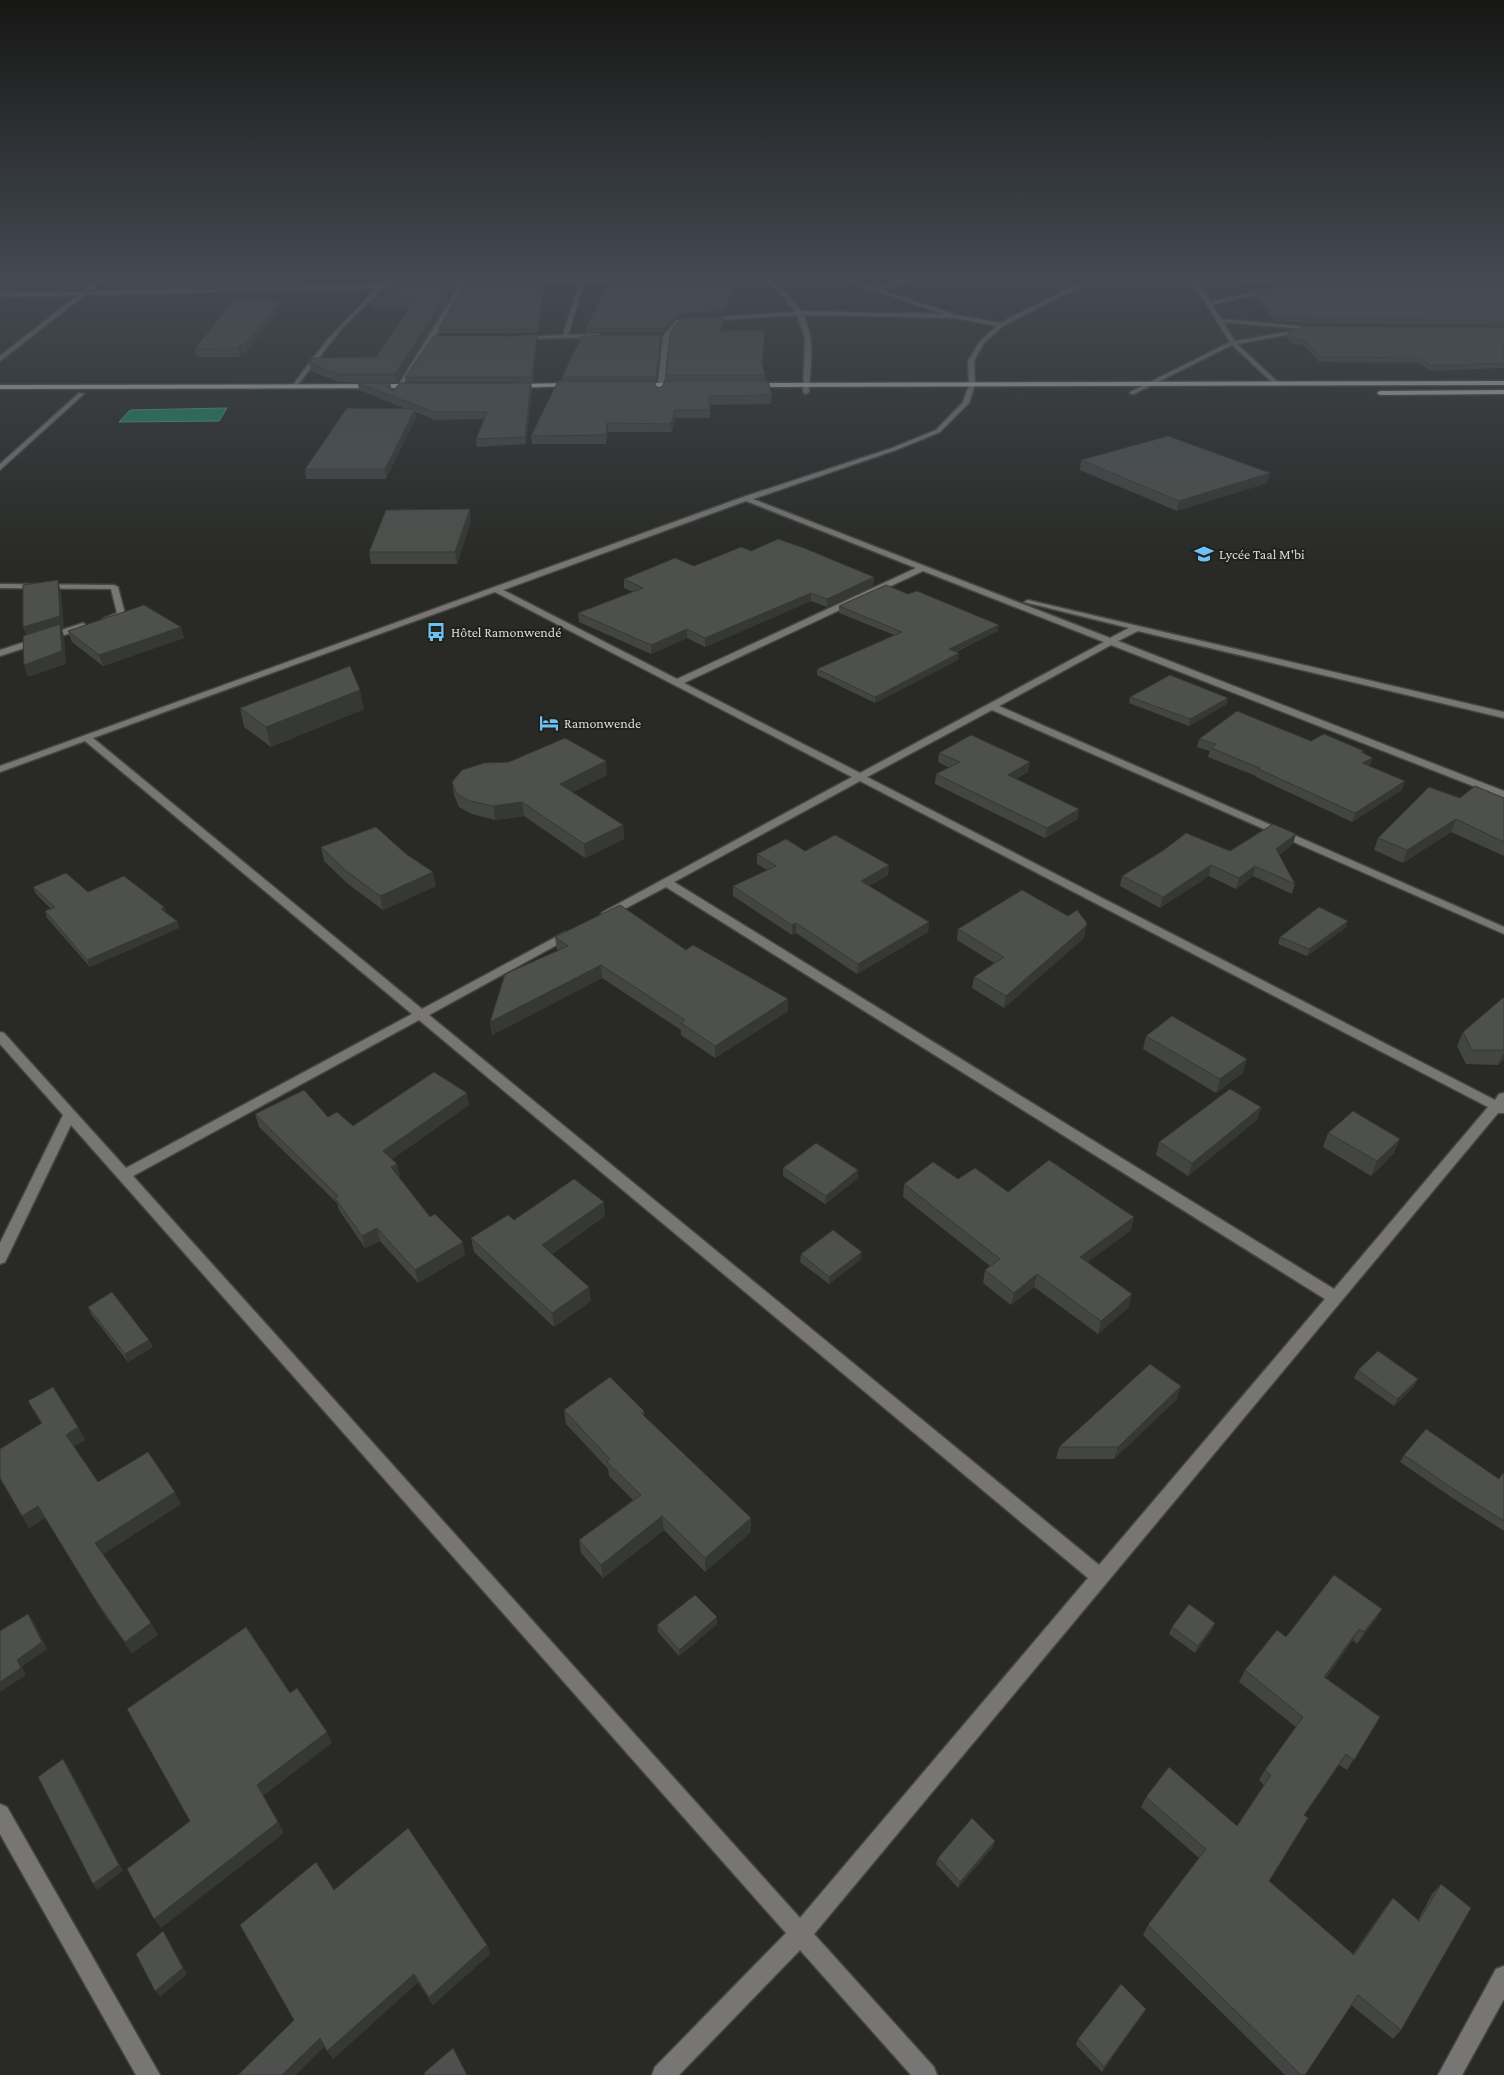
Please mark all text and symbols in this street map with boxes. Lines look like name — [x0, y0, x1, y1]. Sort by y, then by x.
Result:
school or university icon: Lycée Taal M'bi — [1193, 543, 1215, 565]
place label: Lycée Taal M'bi — [1219, 546, 1305, 562]
bus stop icon: Hôtel Ramonwendé — [425, 621, 447, 643]
place label: Hôtel Ramonwendé — [451, 624, 561, 640]
hotel icon: Ramonwende — [538, 712, 560, 734]
place label: Ramonwende — [564, 715, 641, 731]

